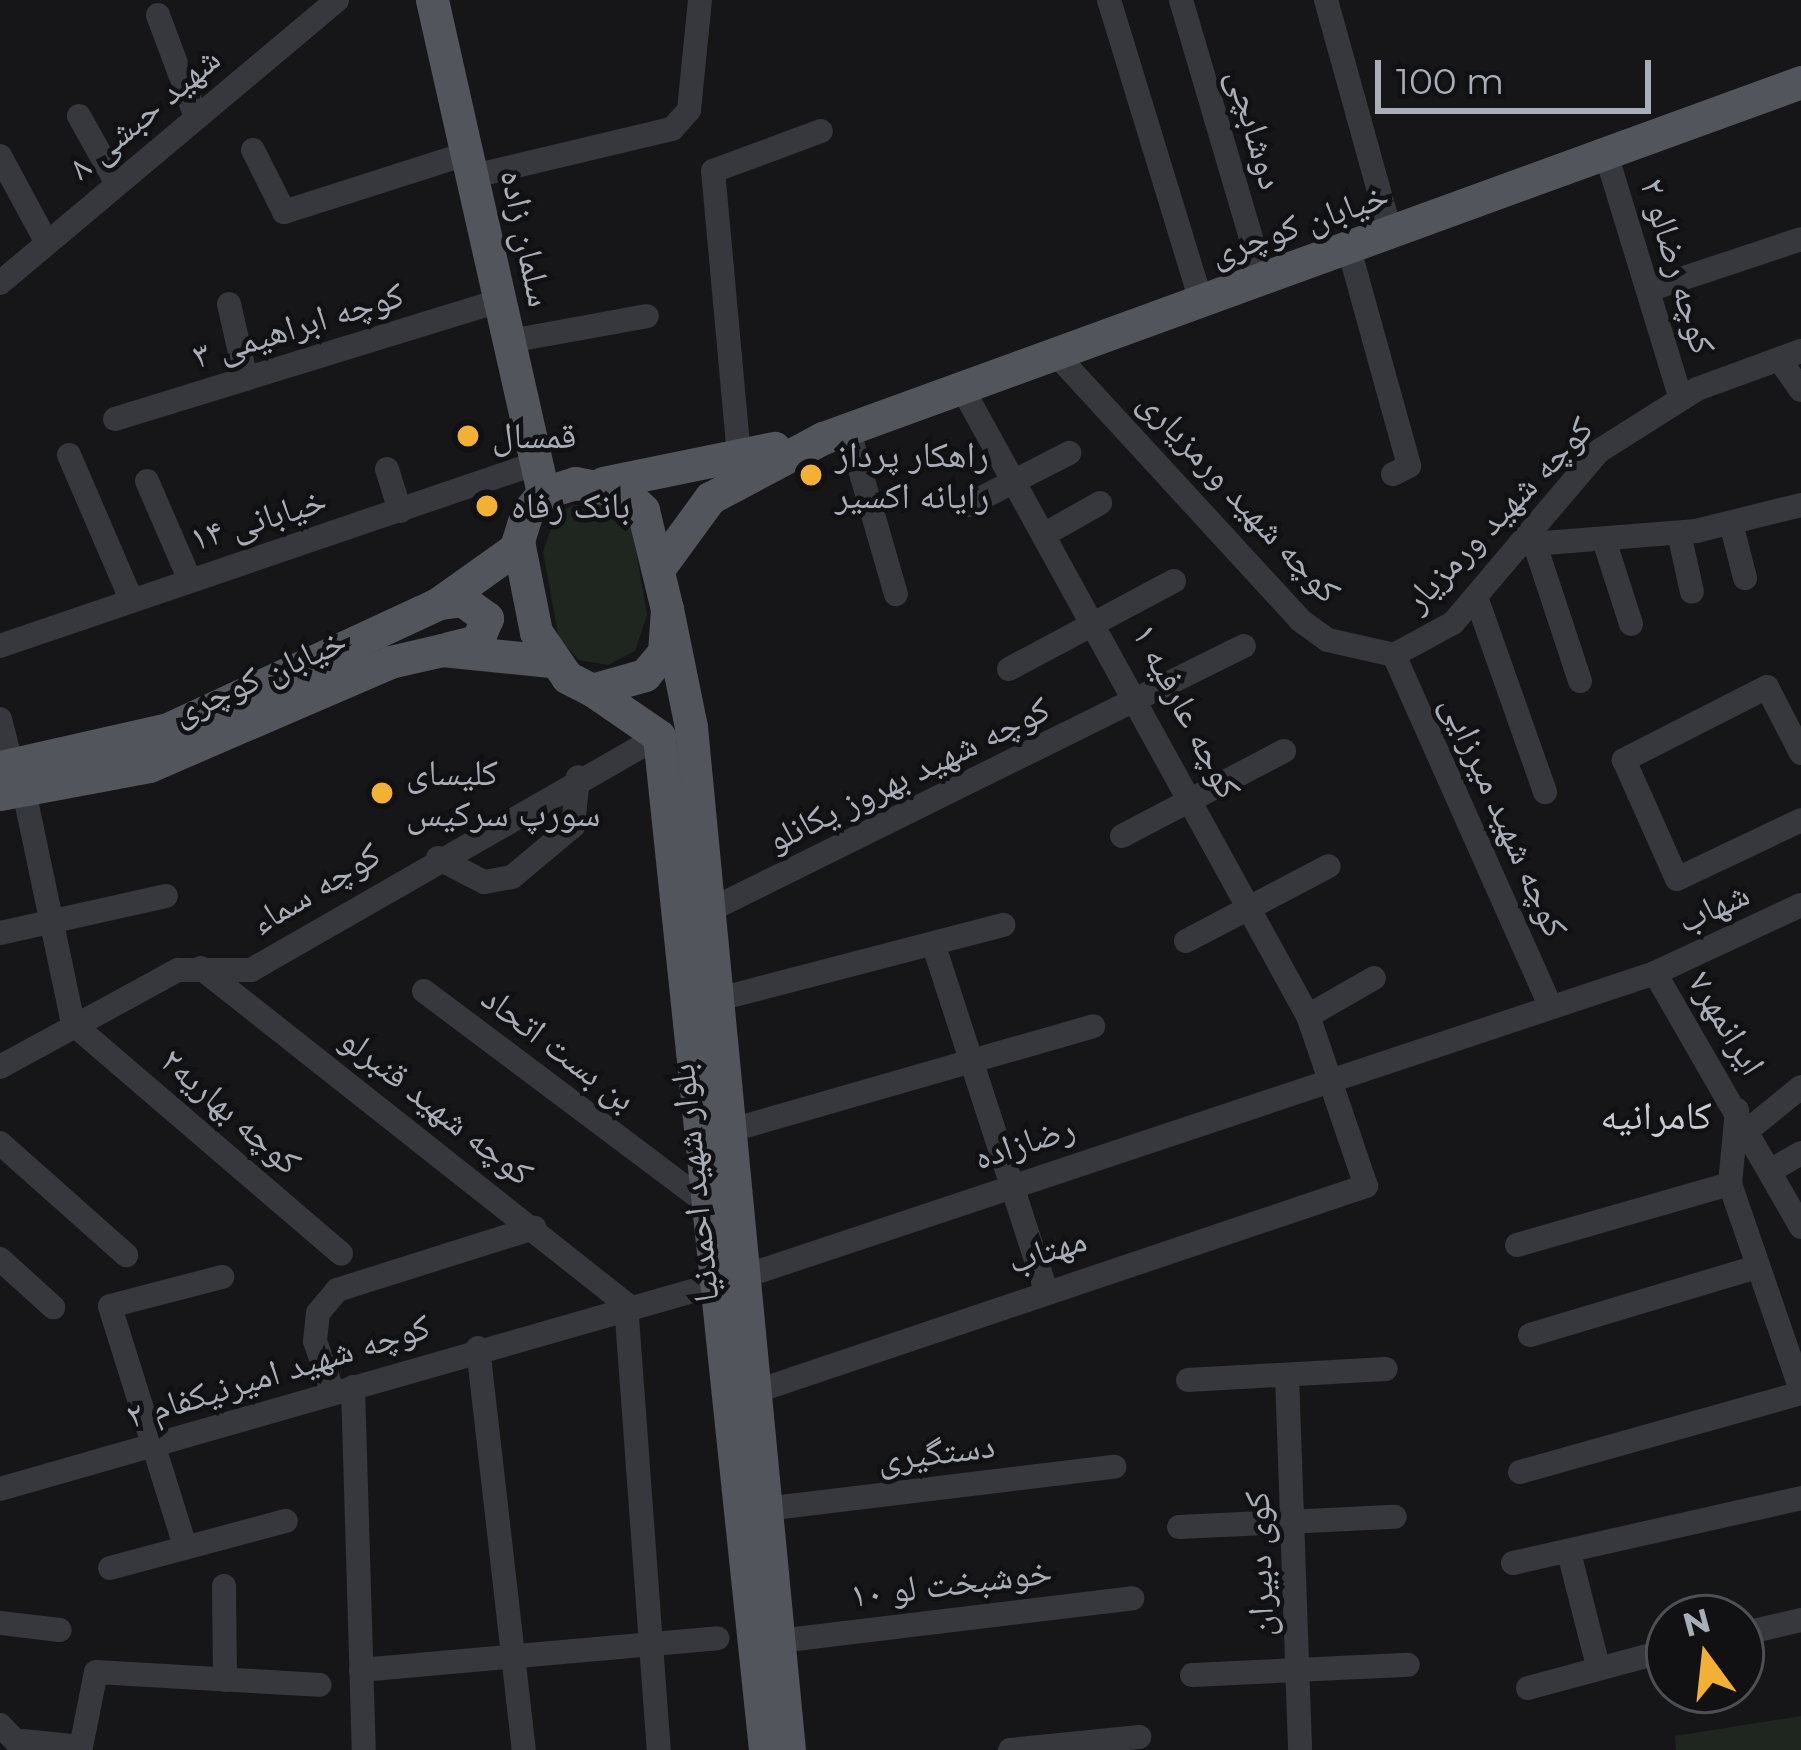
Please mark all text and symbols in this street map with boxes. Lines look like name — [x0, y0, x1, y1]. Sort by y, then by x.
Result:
scale bar — [1381, 36, 1657, 110]
street label: شهید حبشی ۸ — [59, 37, 229, 189]
text: 100 m — [1396, 59, 1504, 103]
street label: دوشابچی — [1218, 64, 1294, 194]
street label: سلمان زاده — [491, 165, 563, 311]
street label: خیابان کوچری — [1204, 173, 1394, 275]
street label: کوچه رضالو ۲ — [1631, 173, 1725, 359]
street label: کوچه ابراهیمی ۳ — [187, 272, 409, 378]
street label: کوچه شهید ورمزیاری — [1130, 380, 1350, 612]
street label: کوچه شهید ورمزیار — [1394, 408, 1602, 620]
place label: قمسال — [492, 414, 576, 458]
marker: قمسال — [455, 423, 481, 449]
place label: راهکار پرداز رایانه اکسیر — [835, 432, 989, 517]
marker: راهکار پرداز رایانه اکسیر — [798, 462, 824, 488]
street label: خیابانی ۱۴ — [185, 478, 331, 560]
place label: بانک رفاه — [511, 484, 630, 528]
marker: بانک رفاه — [474, 493, 500, 519]
street label: کوچه عارفیه ۱ — [1123, 616, 1251, 806]
street label: خیابان کوچری — [165, 618, 353, 734]
street label: کوچه شهید بهروز یکانلو — [760, 687, 1056, 861]
street label: کوچه شهید میرزایی — [1432, 688, 1578, 944]
place label: کلیسای سورپ سرکیس — [406, 750, 600, 835]
marker: کلیسای سورپ سرکیس — [369, 780, 395, 806]
street label: کوچه سماء — [242, 832, 388, 944]
street label: شهاب — [1670, 872, 1756, 942]
street label: ایرانمهر۷ — [1679, 963, 1775, 1083]
street label: بن بست اتحاد — [473, 976, 645, 1120]
street label: کوچه شهید قنبرلو — [332, 1017, 542, 1195]
street label: کوچه بهاریه۲ — [152, 1038, 310, 1184]
street label: بلوار شهید احمدنیا — [660, 1062, 728, 1304]
district label: کامرانیه — [1600, 1092, 1712, 1138]
street label: رضازاده — [968, 1105, 1080, 1179]
street label: مهتاب — [1002, 1217, 1092, 1283]
street label: کوچه شهید امیرنیکفام ۲ — [121, 1304, 435, 1438]
street label: دستگیری — [875, 1423, 997, 1481]
street label: کوی دبیران — [1235, 1491, 1283, 1637]
street label: خوشبخت لو ۱۰ — [848, 1549, 1054, 1617]
north arrow — [1645, 1594, 1765, 1714]
text: N — [1678, 1599, 1715, 1645]

